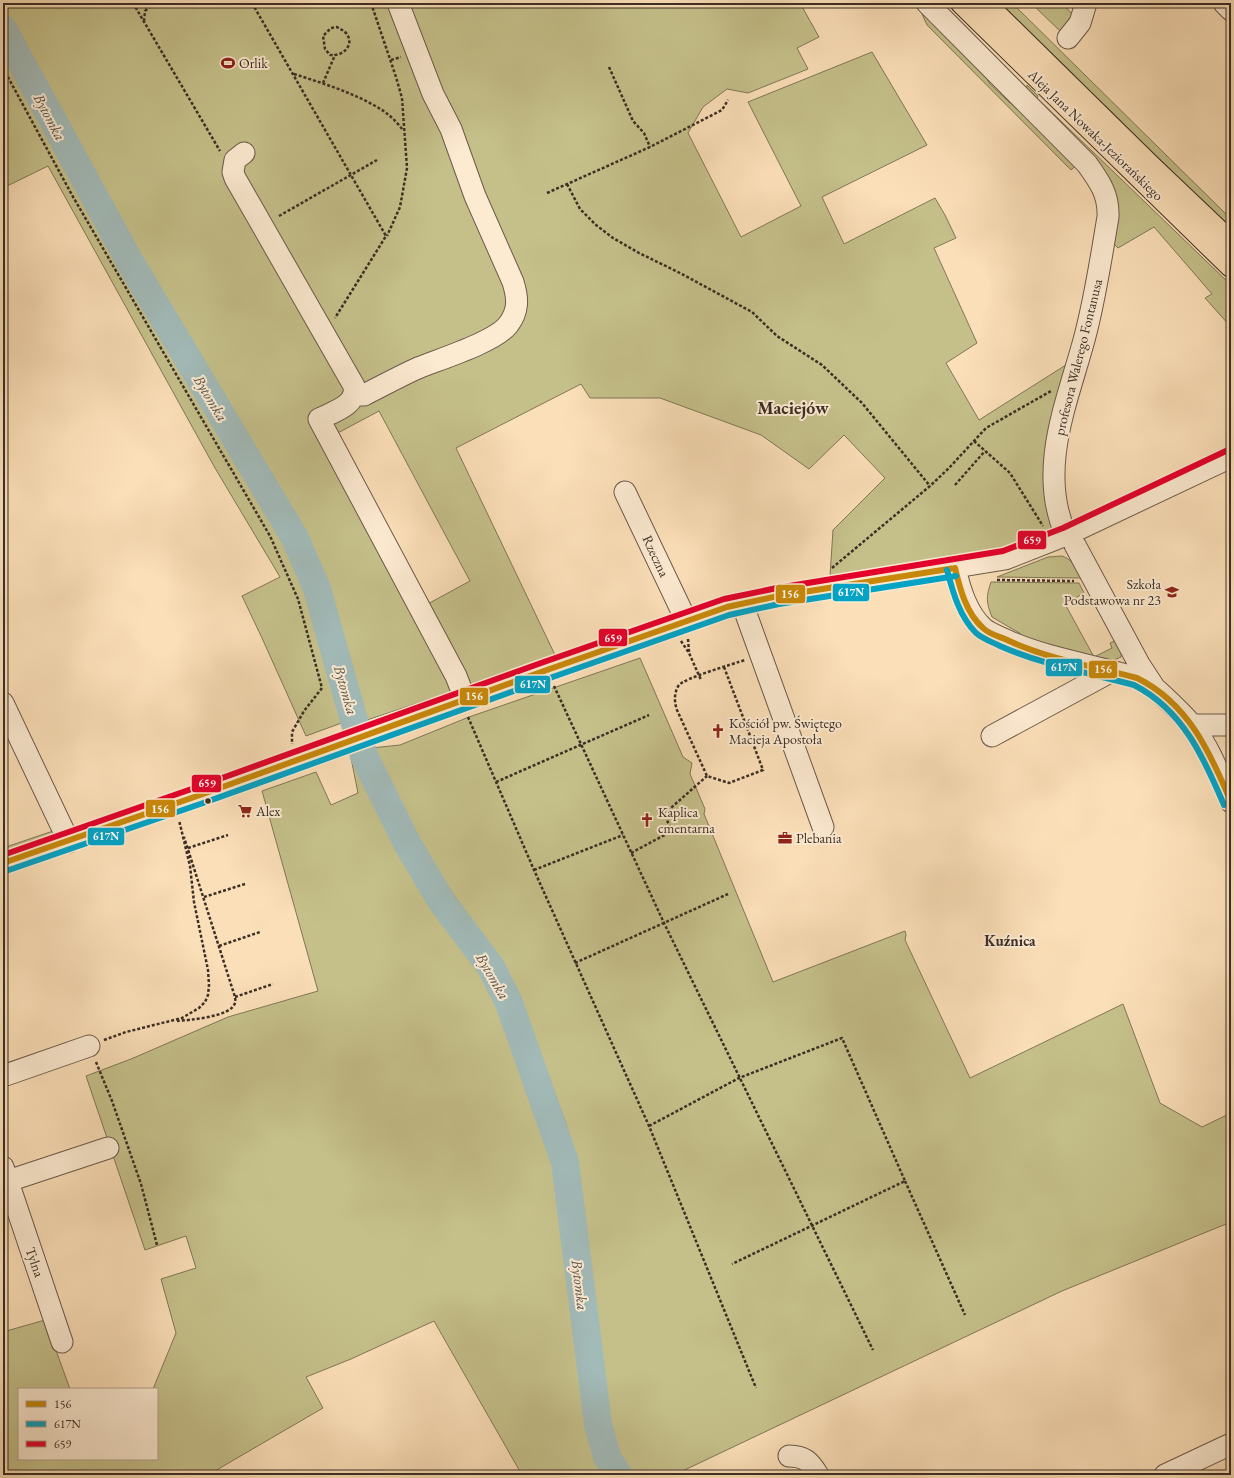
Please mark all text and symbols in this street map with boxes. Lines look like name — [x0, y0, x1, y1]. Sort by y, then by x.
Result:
place label: Orlik — [239, 54, 268, 72]
sports icon: Orlik — [220, 55, 236, 71]
street label: Aleja Jana Nowaka-Jeziorańskiego — [1024, 65, 1168, 205]
water label: Bytomka — [29, 89, 70, 144]
street label: profesora Walerego Fontanusa — [1050, 276, 1106, 437]
water label: Bytomka — [189, 371, 232, 425]
district label: Maciejów — [757, 396, 829, 419]
line badge: 659 — [1017, 530, 1047, 550]
street label: Rzeczna — [639, 532, 674, 580]
text: 659 — [1023, 533, 1041, 547]
place label: Szkoła Podstawowa nr 23 — [1064, 575, 1161, 609]
line badge: 617N — [832, 583, 870, 602]
line badge: 156 — [775, 584, 806, 604]
school or university icon: Szkoła Podstawowa nr 23 — [1164, 584, 1180, 600]
text: 617N — [838, 585, 864, 599]
text: 156 — [781, 587, 799, 601]
line badge: 659 — [598, 628, 628, 647]
text: 659 — [604, 631, 622, 645]
line badge: 617N — [1045, 658, 1083, 677]
text: 617N — [1051, 660, 1077, 674]
line badge: 156 — [1088, 660, 1118, 679]
water label: Bytomka — [330, 662, 362, 717]
text: 156 — [1094, 662, 1112, 676]
line badge: 617N — [514, 675, 551, 694]
text: 617N — [520, 677, 546, 691]
line badge: 156 — [459, 687, 489, 706]
text: 156 — [465, 689, 483, 703]
place label: Kościół pw. Świętego Macieja Apostoła — [729, 714, 842, 748]
church icon: Kościół pw. Świętego Macieja Apostoła — [710, 723, 726, 739]
line badge: 659 — [191, 774, 222, 793]
text: 659 — [198, 776, 216, 790]
unlabelled marker — [203, 796, 213, 806]
line badge: 156 — [145, 799, 176, 818]
text: 156 — [151, 802, 169, 816]
place label: Alex — [255, 802, 280, 820]
supermarket icon: Alex — [237, 803, 253, 819]
place label: Kaplica cmentarna — [658, 803, 715, 837]
church icon: Kaplica cmentarna — [639, 812, 655, 828]
line badge: 617N — [87, 827, 125, 846]
text: 617N — [93, 829, 119, 843]
place label: Plebania — [796, 829, 842, 847]
office icon: Plebania — [777, 830, 793, 846]
district label: Kuźnica — [984, 931, 1036, 950]
water label: Bytomka — [472, 949, 514, 1003]
street label: Tylna — [22, 1245, 49, 1280]
water label: Bytomka — [567, 1258, 593, 1311]
legend — [18, 1388, 158, 1460]
text: 156 — [54, 1396, 72, 1412]
text: 617N — [54, 1416, 81, 1432]
text: 659 — [54, 1436, 72, 1452]

